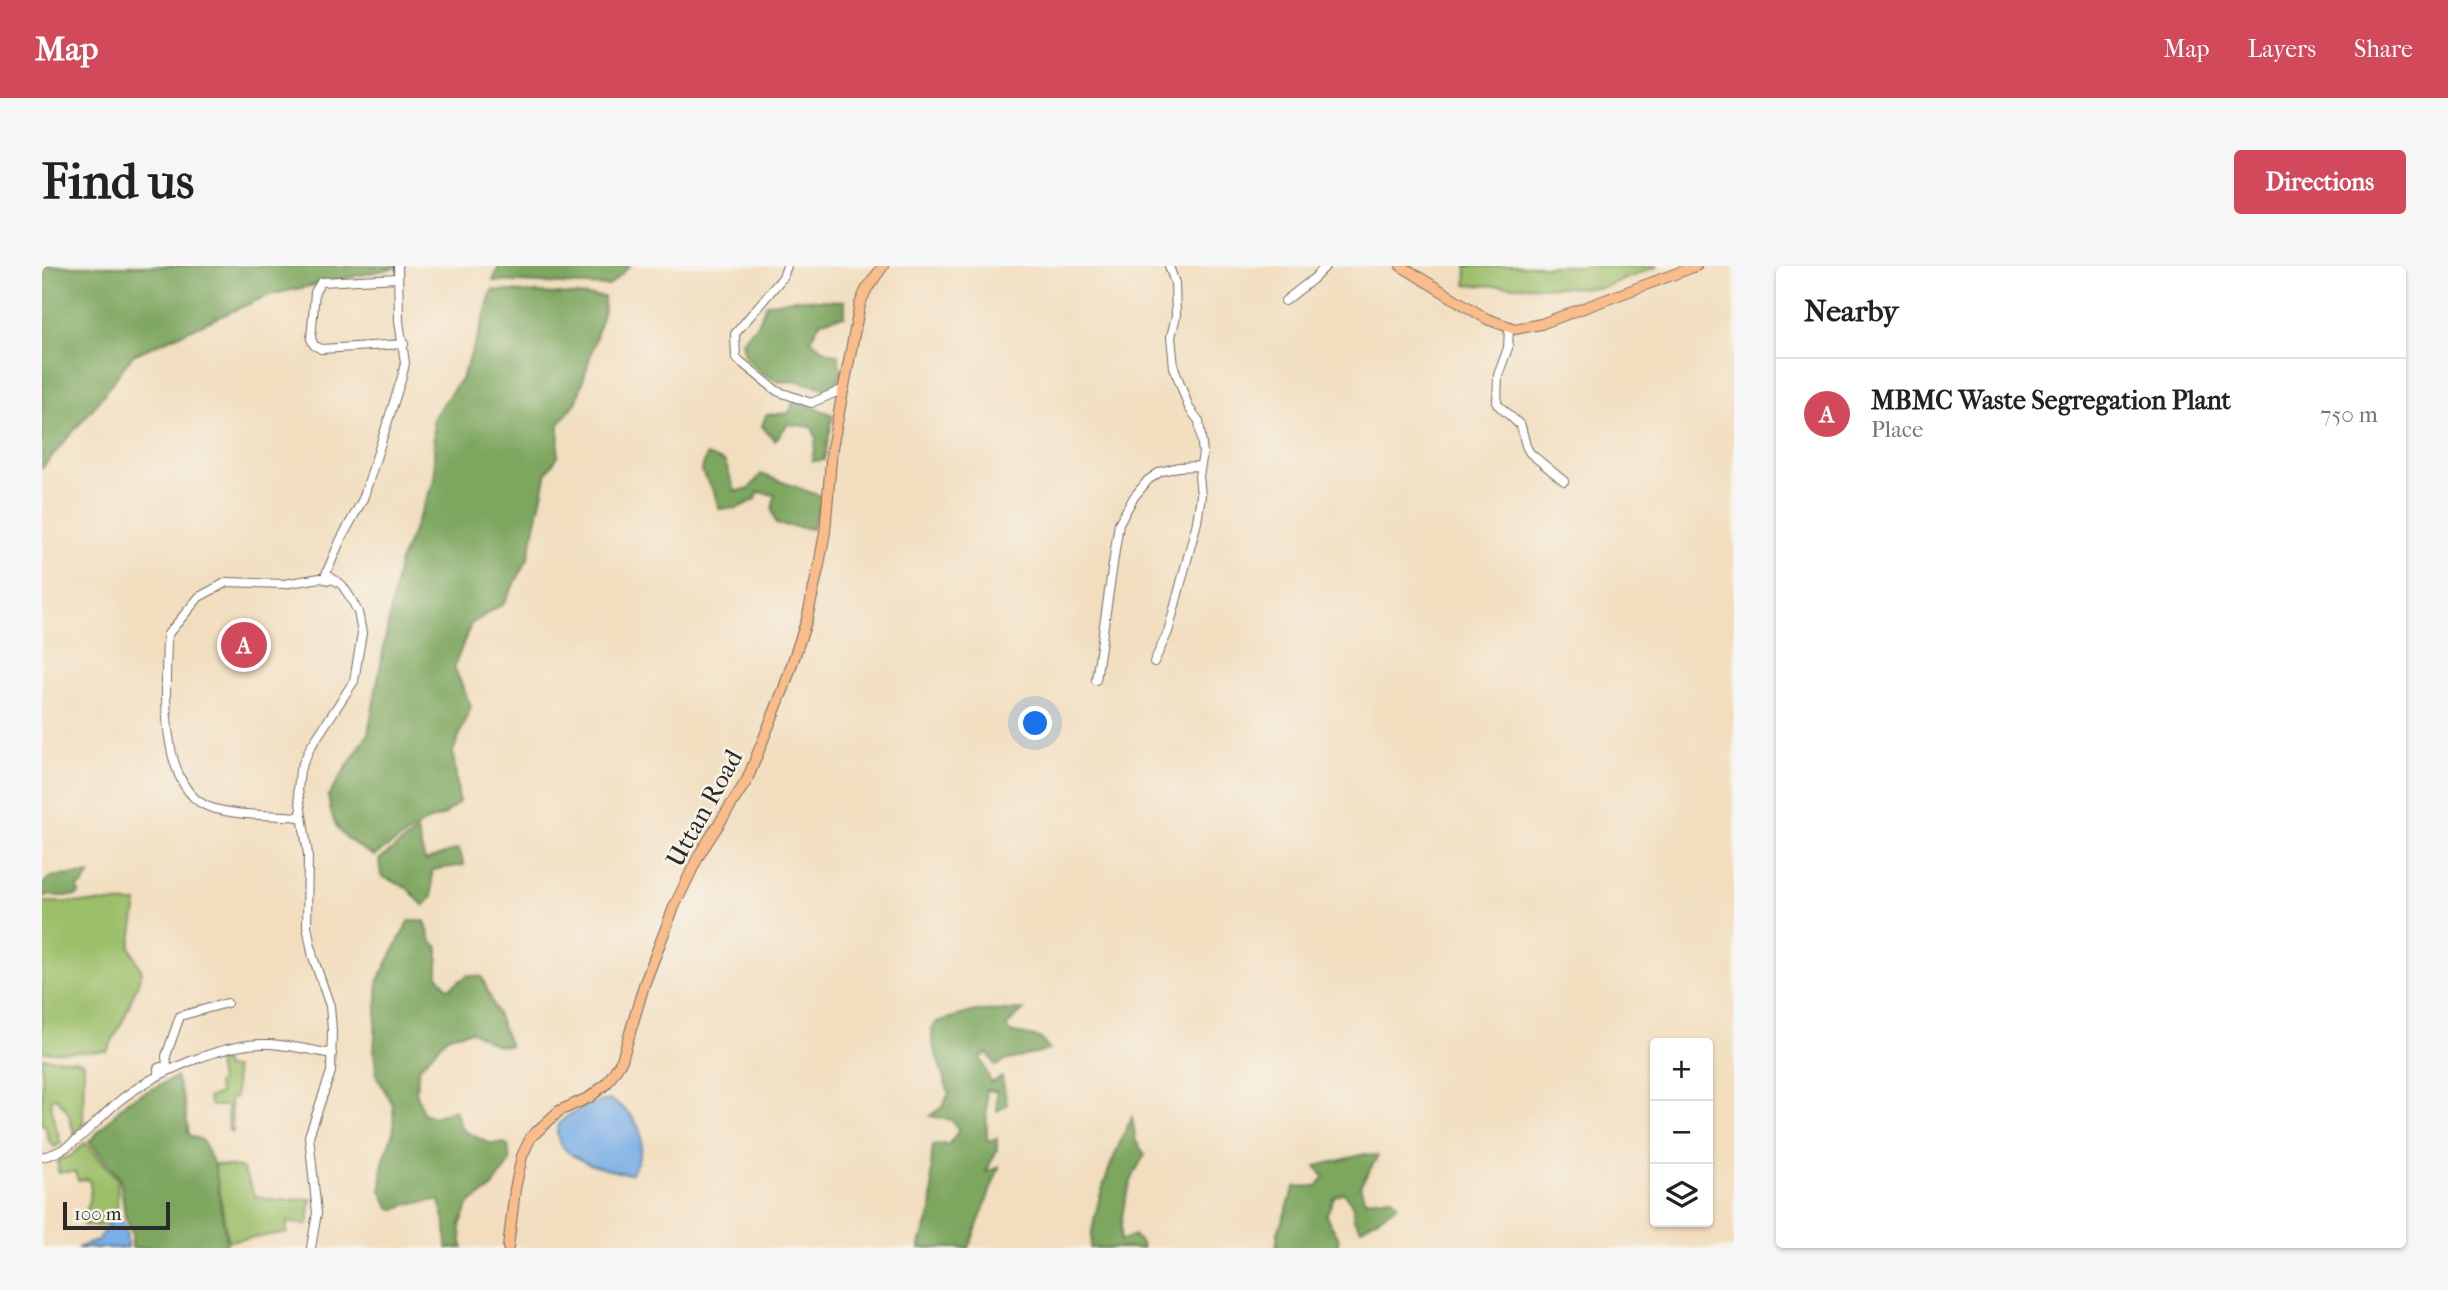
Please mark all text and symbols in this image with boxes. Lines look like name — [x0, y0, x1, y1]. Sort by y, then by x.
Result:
text: Map — [35, 30, 98, 69]
text: Map — [2164, 35, 2210, 63]
text: Layers — [2248, 35, 2316, 63]
text: Share — [2354, 35, 2413, 63]
button: Directions — [2234, 150, 2406, 214]
text: Find us — [42, 153, 194, 211]
text: Nearby — [1804, 294, 1899, 329]
text: MBMC Waste Segregation Plant — [1871, 385, 2231, 416]
text: A — [1820, 401, 1834, 428]
text: 750 m — [2320, 401, 2378, 428]
text: Place — [1871, 416, 1923, 443]
pin: A — [221, 619, 267, 671]
your location — [1018, 706, 1052, 740]
street label: Uttan Road — [660, 743, 750, 872]
map controls — [1650, 1038, 1713, 1227]
button: + — [1650, 1038, 1713, 1101]
button: − — [1650, 1101, 1713, 1164]
button: layers — [1650, 1164, 1713, 1227]
scale bar — [63, 1199, 170, 1231]
text: 100 m — [74, 1203, 122, 1225]

